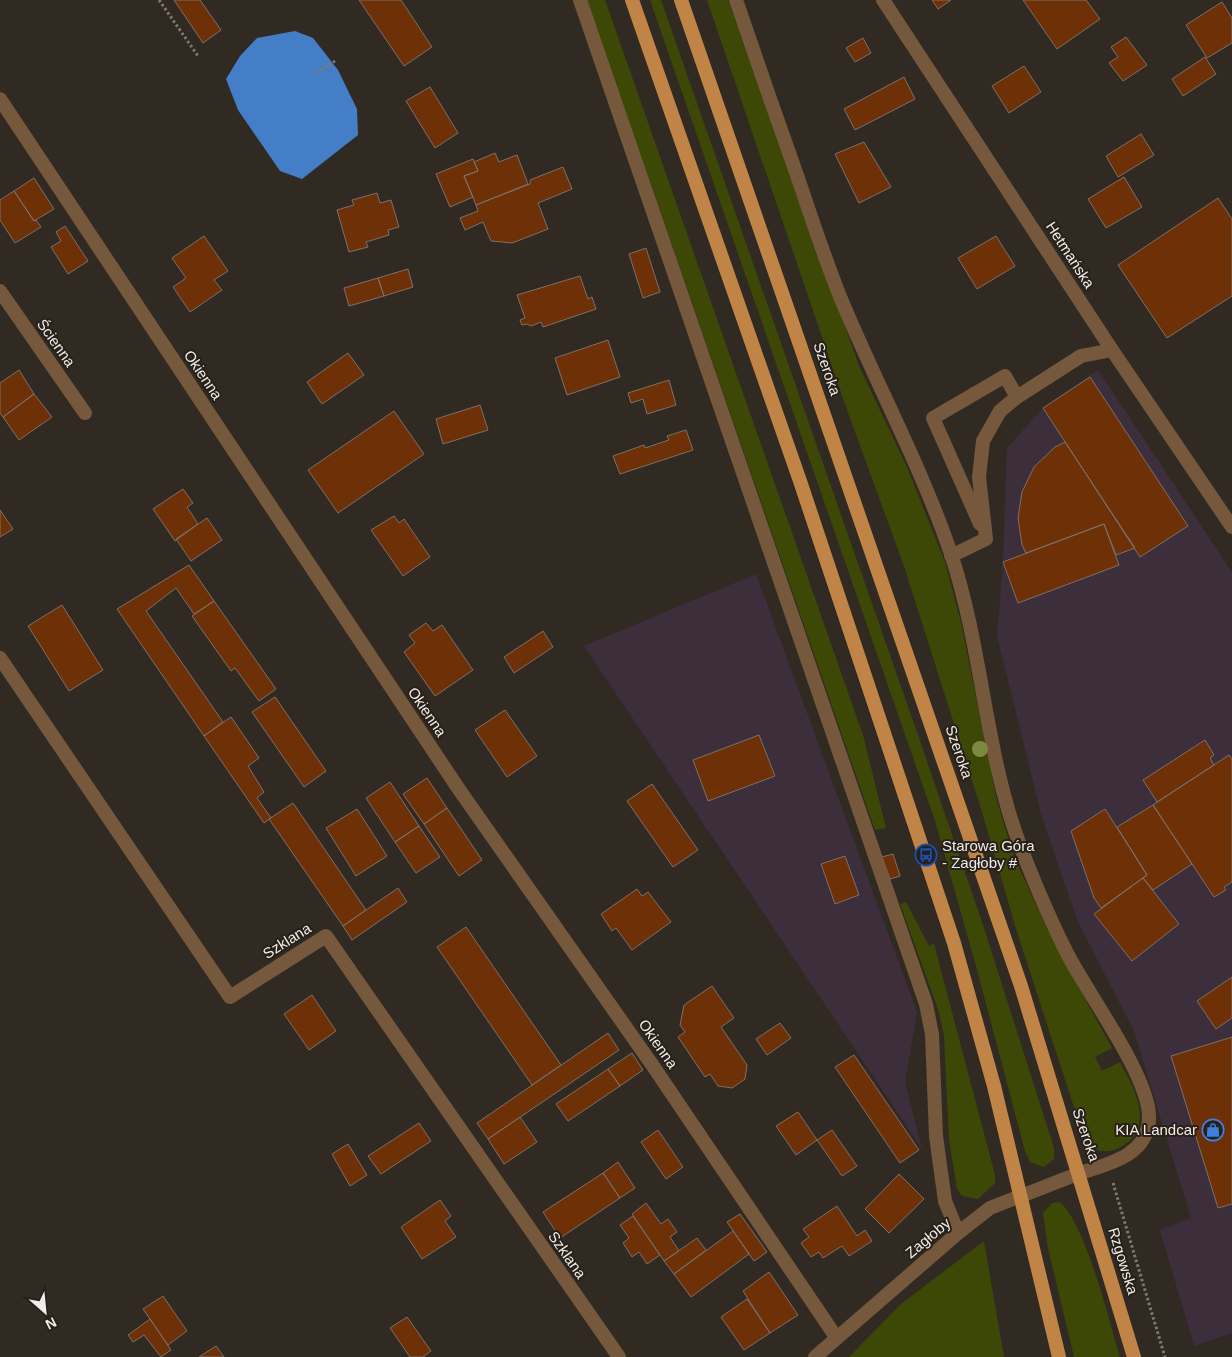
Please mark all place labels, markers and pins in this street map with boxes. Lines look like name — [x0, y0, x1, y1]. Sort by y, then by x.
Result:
place label: Starowa Góra - Zagłoby # — [942, 837, 1035, 871]
bus stop icon: Starowa Góra - Zagłoby # — [914, 843, 938, 867]
shop icon: KIA Landcar — [1201, 1118, 1225, 1142]
place label: KIA Landcar — [1115, 1121, 1197, 1138]

